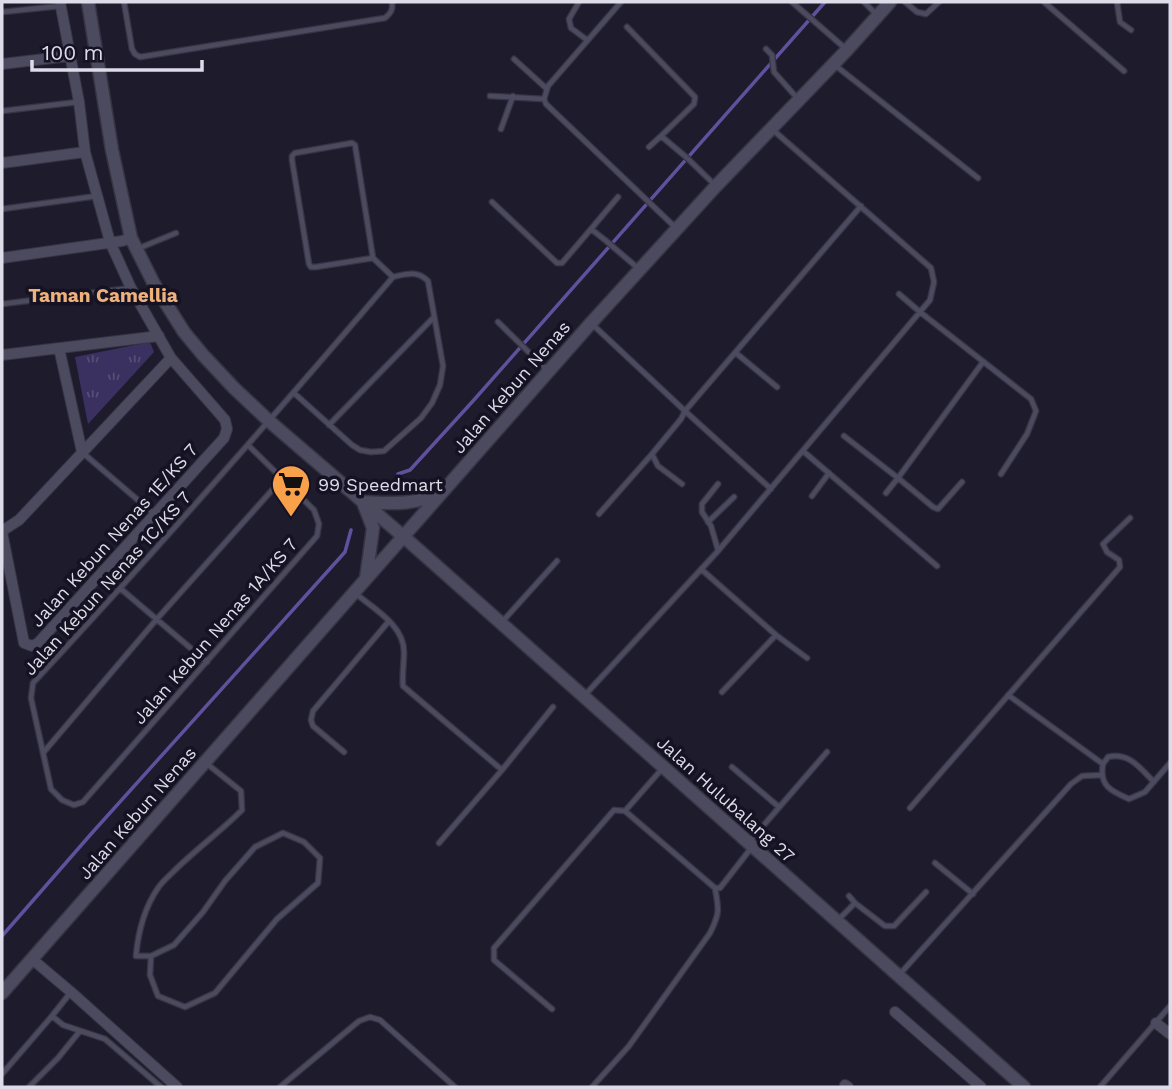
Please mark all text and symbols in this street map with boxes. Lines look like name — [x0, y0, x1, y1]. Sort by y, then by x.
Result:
scale bar — [32, 28, 201, 72]
text: 100 m — [42, 40, 104, 65]
district label: Taman Camellia — [28, 284, 178, 307]
street label: Jalan Kebun Nenas — [448, 317, 574, 457]
street label: Jalan Kebun Nenas 1E/KS 7 — [26, 439, 202, 631]
supermarket icon: 99 Speedmart — [270, 463, 312, 518]
place label: 99 Speedmart — [318, 474, 443, 495]
street label: Jalan Kebun Nenas 1C/KS 7 — [19, 487, 195, 679]
street label: Jalan Kebun Nenas 1A/KS 7 — [129, 534, 301, 728]
street label: Jalan Hulubalang 27 — [653, 732, 799, 866]
street label: Jalan Kebun Nenas — [74, 743, 200, 883]

